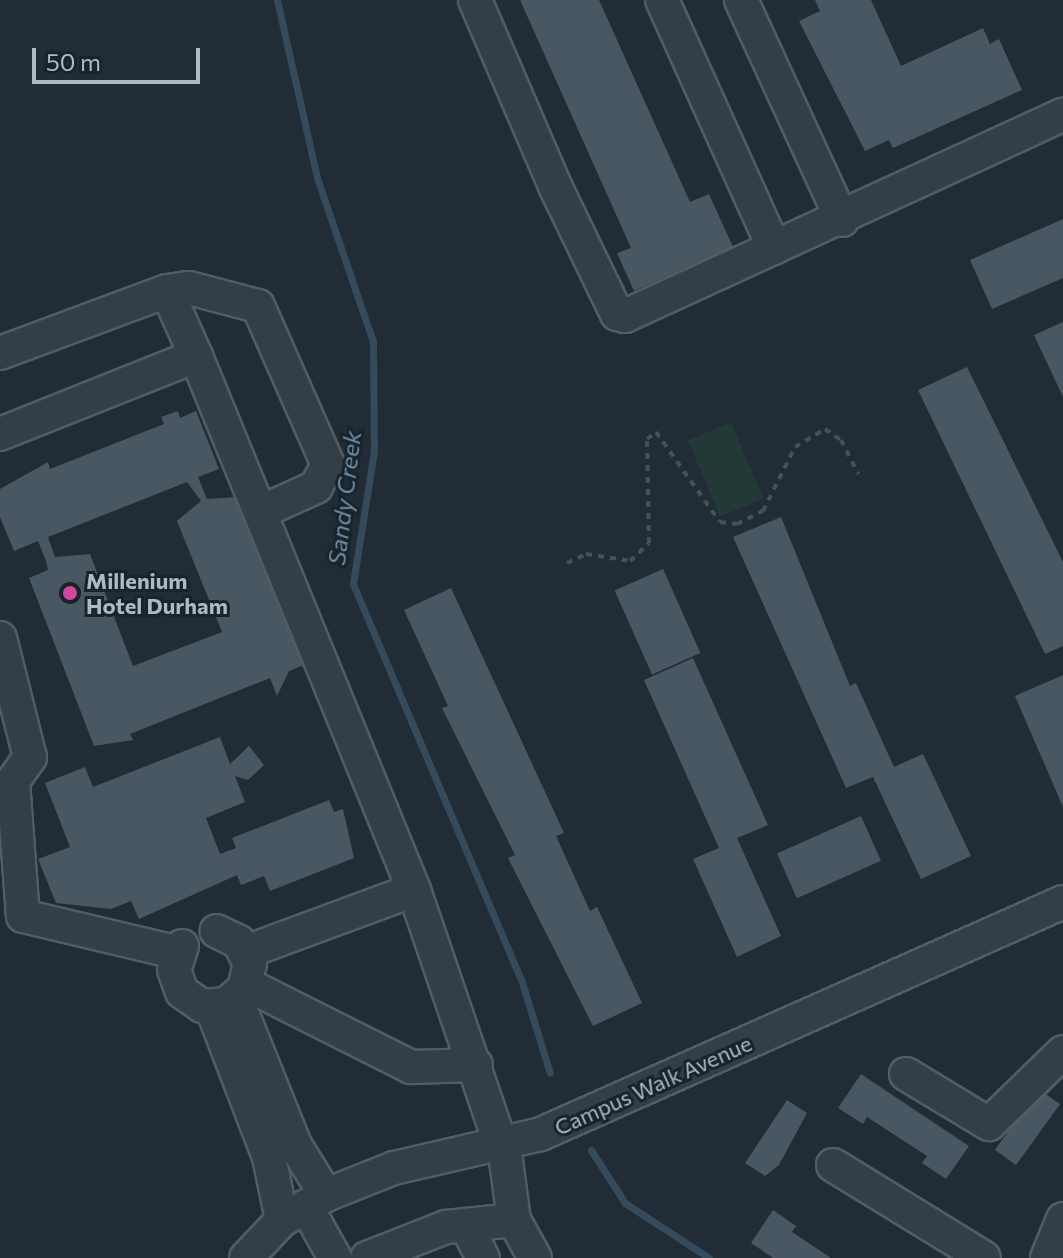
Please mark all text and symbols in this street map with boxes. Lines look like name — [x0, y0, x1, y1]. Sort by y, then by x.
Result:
scale bar — [36, 32, 204, 82]
text: 50 m — [46, 47, 101, 76]
water label: Sandy Creek — [321, 429, 367, 567]
place label: Millenium Hotel Durham — [86, 567, 228, 618]
marker: Millenium Hotel Durham — [61, 584, 79, 602]
street label: Campus Walk Avenue — [550, 1030, 756, 1140]

